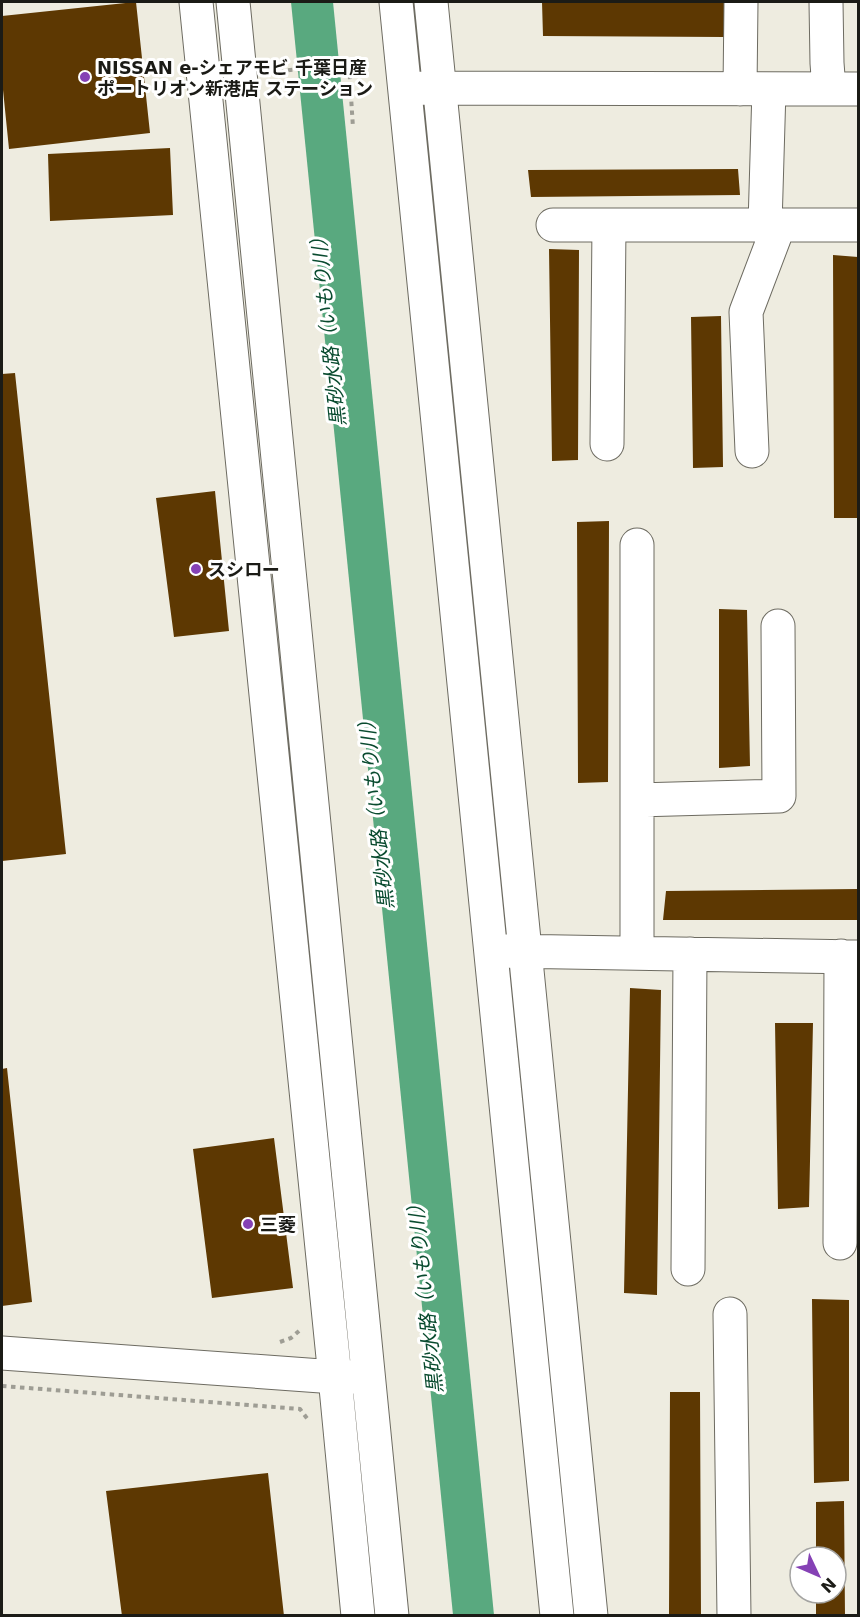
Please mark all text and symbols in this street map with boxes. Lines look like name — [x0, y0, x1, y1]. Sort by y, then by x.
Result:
place label: NISSAN e-シェアモビ 千葉日産 ポートリオン新港店 ステーション — [97, 57, 373, 99]
marker: NISSAN e-シェアモビ 千葉日産 ポートリオン新港店 ステーション — [78, 70, 92, 84]
water label: 黒砂水路（いもり川） — [306, 226, 350, 428]
place label: スシロー — [208, 559, 280, 580]
marker: スシロー — [189, 562, 203, 576]
water label: 黒砂水路（いもり川） — [354, 709, 398, 911]
water label: 黒砂水路（いもり川） — [403, 1193, 447, 1395]
place label: 三菱 — [260, 1214, 296, 1235]
marker: 三菱 — [241, 1217, 255, 1231]
north arrow — [788, 1545, 848, 1605]
text: N — [817, 1574, 840, 1596]

